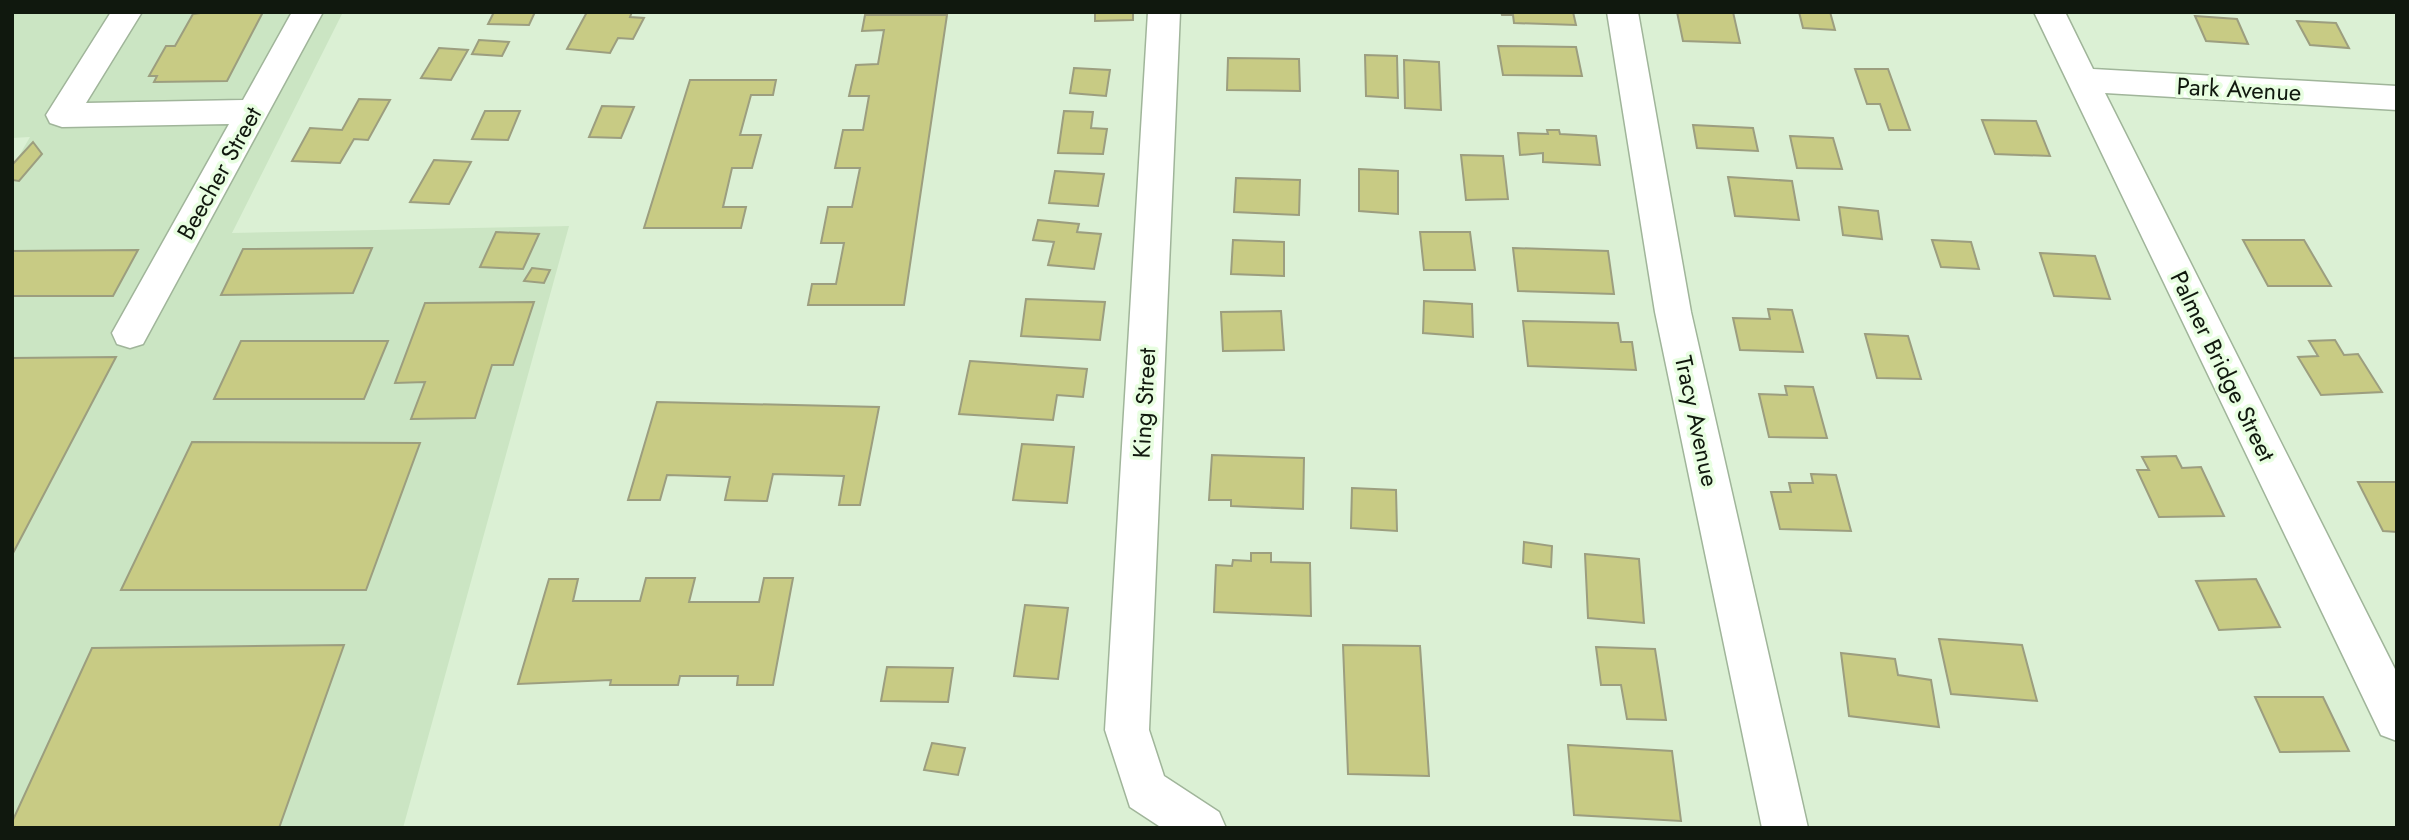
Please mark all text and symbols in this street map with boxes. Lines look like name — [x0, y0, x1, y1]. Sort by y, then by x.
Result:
street label: Park Avenue — [2176, 68, 2302, 110]
street label: Beecher Street — [168, 100, 270, 246]
street label: Palmer Bridge Street — [2162, 265, 2284, 467]
street label: King Street — [1124, 347, 1164, 459]
street label: Tracy Avenue — [1666, 352, 1728, 490]

